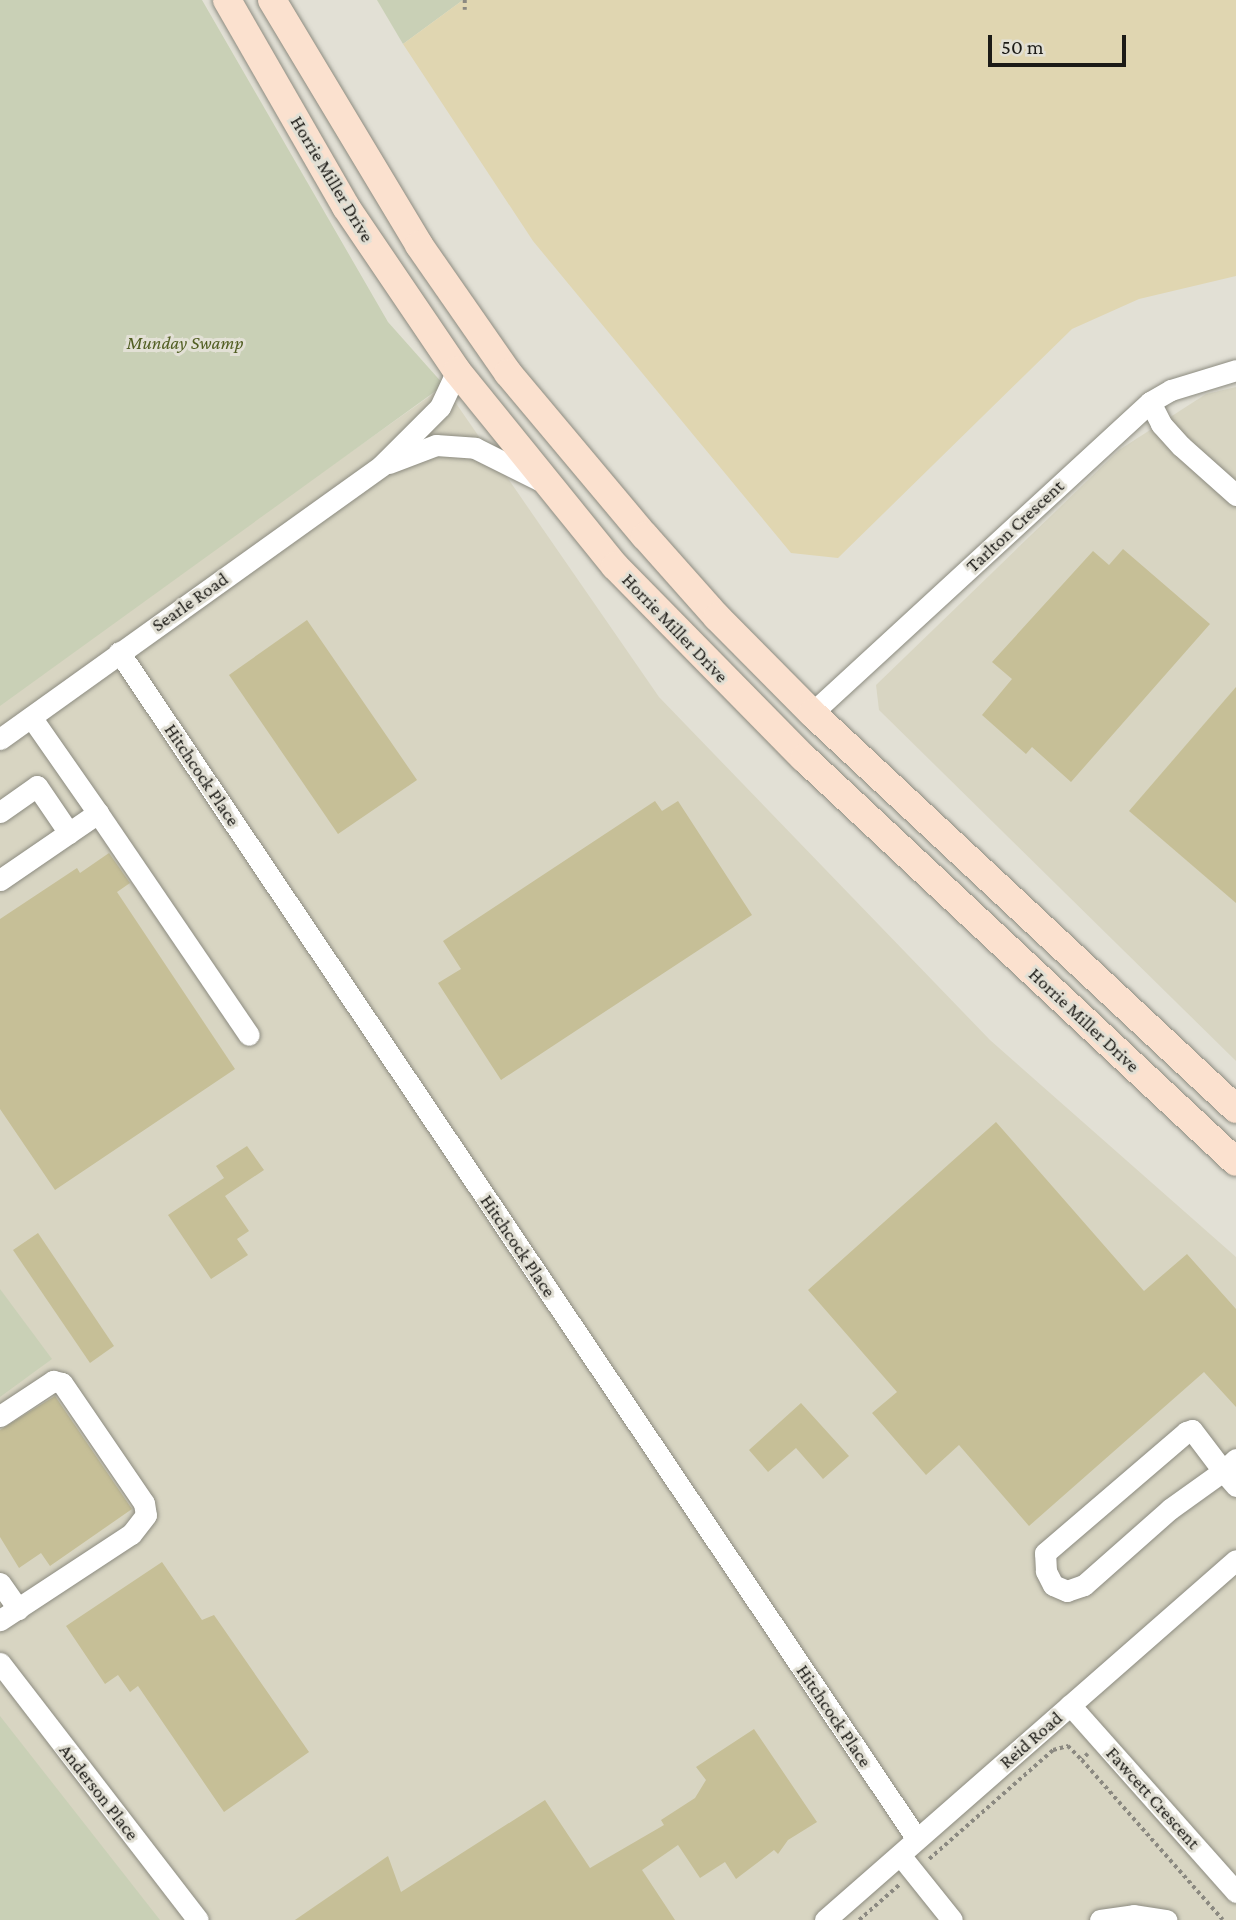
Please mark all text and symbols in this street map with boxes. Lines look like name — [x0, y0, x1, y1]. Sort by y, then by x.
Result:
scale bar — [991, 21, 1129, 65]
text: 50 m — [1001, 35, 1044, 59]
street label: Horrie Miller Drive — [285, 112, 379, 246]
park label: Munday Swamp — [126, 332, 244, 354]
street label: Tarlton Crescent — [961, 475, 1069, 577]
street label: Searle Road — [147, 567, 233, 637]
street label: Horrie Miller Drive — [617, 569, 733, 687]
street label: Hitchcock Place — [159, 719, 245, 831]
street label: Horrie Miller Drive — [1024, 963, 1144, 1077]
street label: Hitchcock Place — [475, 1190, 561, 1302]
street label: Hitchcock Place — [791, 1660, 877, 1772]
street label: Reid Road — [995, 1707, 1067, 1773]
street label: Anderson Place — [54, 1739, 144, 1845]
street label: Fawcett Crescent — [1101, 1742, 1205, 1854]

